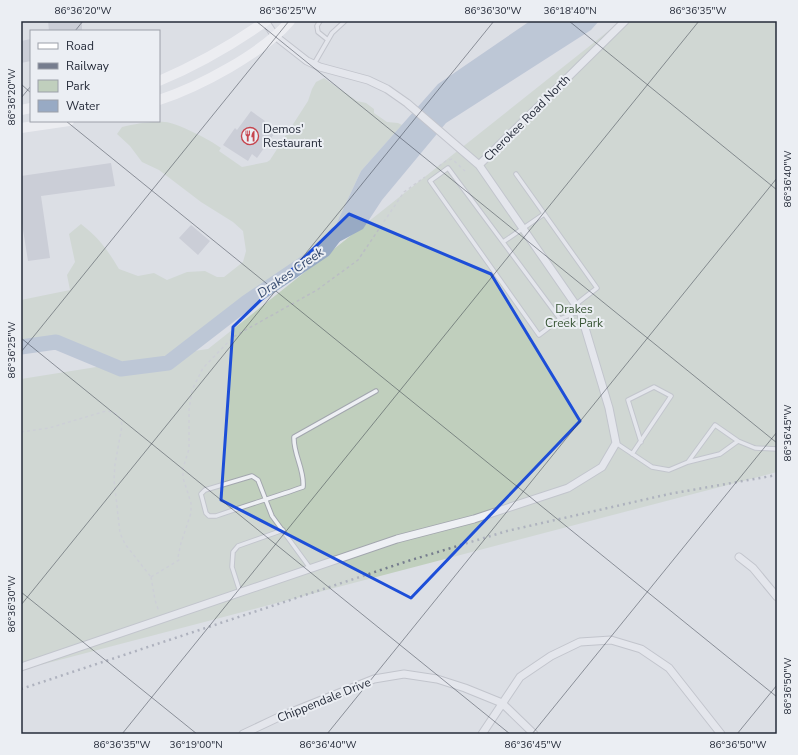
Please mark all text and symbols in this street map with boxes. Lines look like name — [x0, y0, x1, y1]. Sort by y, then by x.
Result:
text: 86°36'20"W — [55, 4, 111, 18]
text: 86°36'25"W — [260, 4, 316, 18]
text: 86°36'30"W — [465, 4, 521, 18]
text: 36°18'40"N — [543, 4, 597, 18]
text: 86°36'35"W — [670, 4, 726, 18]
legend — [30, 30, 160, 122]
text: Road — [66, 38, 94, 54]
text: Railway — [66, 58, 110, 74]
text: 86°36'20"W — [5, 69, 19, 125]
street label: Cherokee Road North — [480, 71, 574, 165]
text: Park — [66, 78, 91, 94]
text: Water — [66, 98, 100, 114]
place label: Demos' Restaurant — [263, 121, 323, 151]
restaurant icon: Demos' Restaurant — [240, 126, 260, 146]
text: 86°36'40"W — [781, 151, 795, 207]
water label: Drakes Creek — [254, 243, 328, 302]
park label: Drakes Creek Park — [545, 301, 604, 331]
text: 86°36'25"W — [5, 322, 19, 378]
text: 86°36'45"W — [781, 405, 795, 461]
text: 86°36'30"W — [5, 576, 19, 632]
text: 86°36'50"W — [781, 658, 795, 714]
street label: Chippendale Drive — [275, 674, 373, 726]
text: 86°36'35"W — [94, 738, 150, 752]
text: 36°19'00"N — [169, 738, 223, 752]
text: 86°36'40"W — [300, 738, 356, 752]
text: 86°36'45"W — [505, 738, 561, 752]
text: 86°36'50"W — [710, 738, 766, 752]

